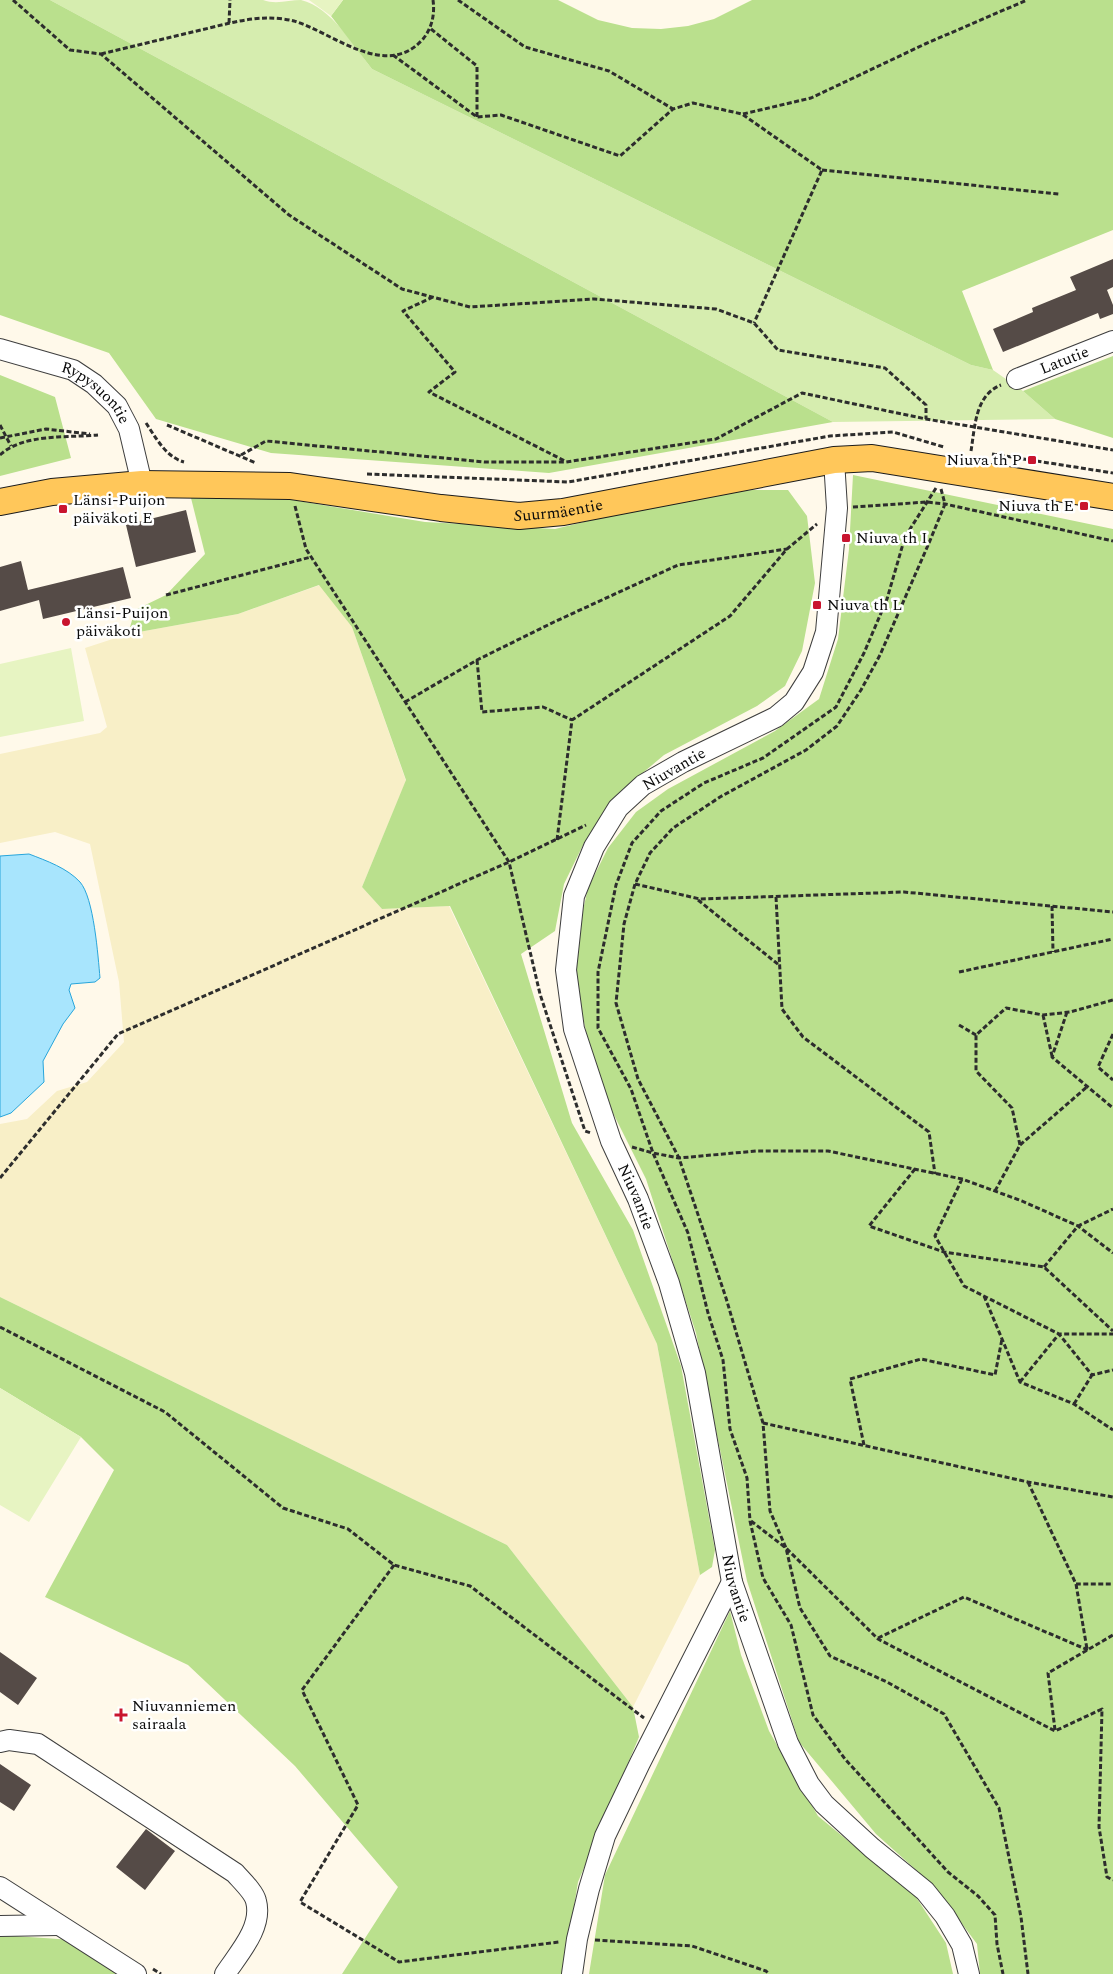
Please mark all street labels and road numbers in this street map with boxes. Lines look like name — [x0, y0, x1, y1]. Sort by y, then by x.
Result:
street label: Latutie — [1036, 340, 1093, 381]
street label: Rypysuontie — [59, 355, 136, 428]
street label: Suurmäentie — [513, 493, 605, 528]
street label: Niuvantie — [638, 741, 710, 797]
street label: Niuvantie — [611, 1160, 660, 1234]
street label: Niuvantie — [715, 1552, 757, 1626]

